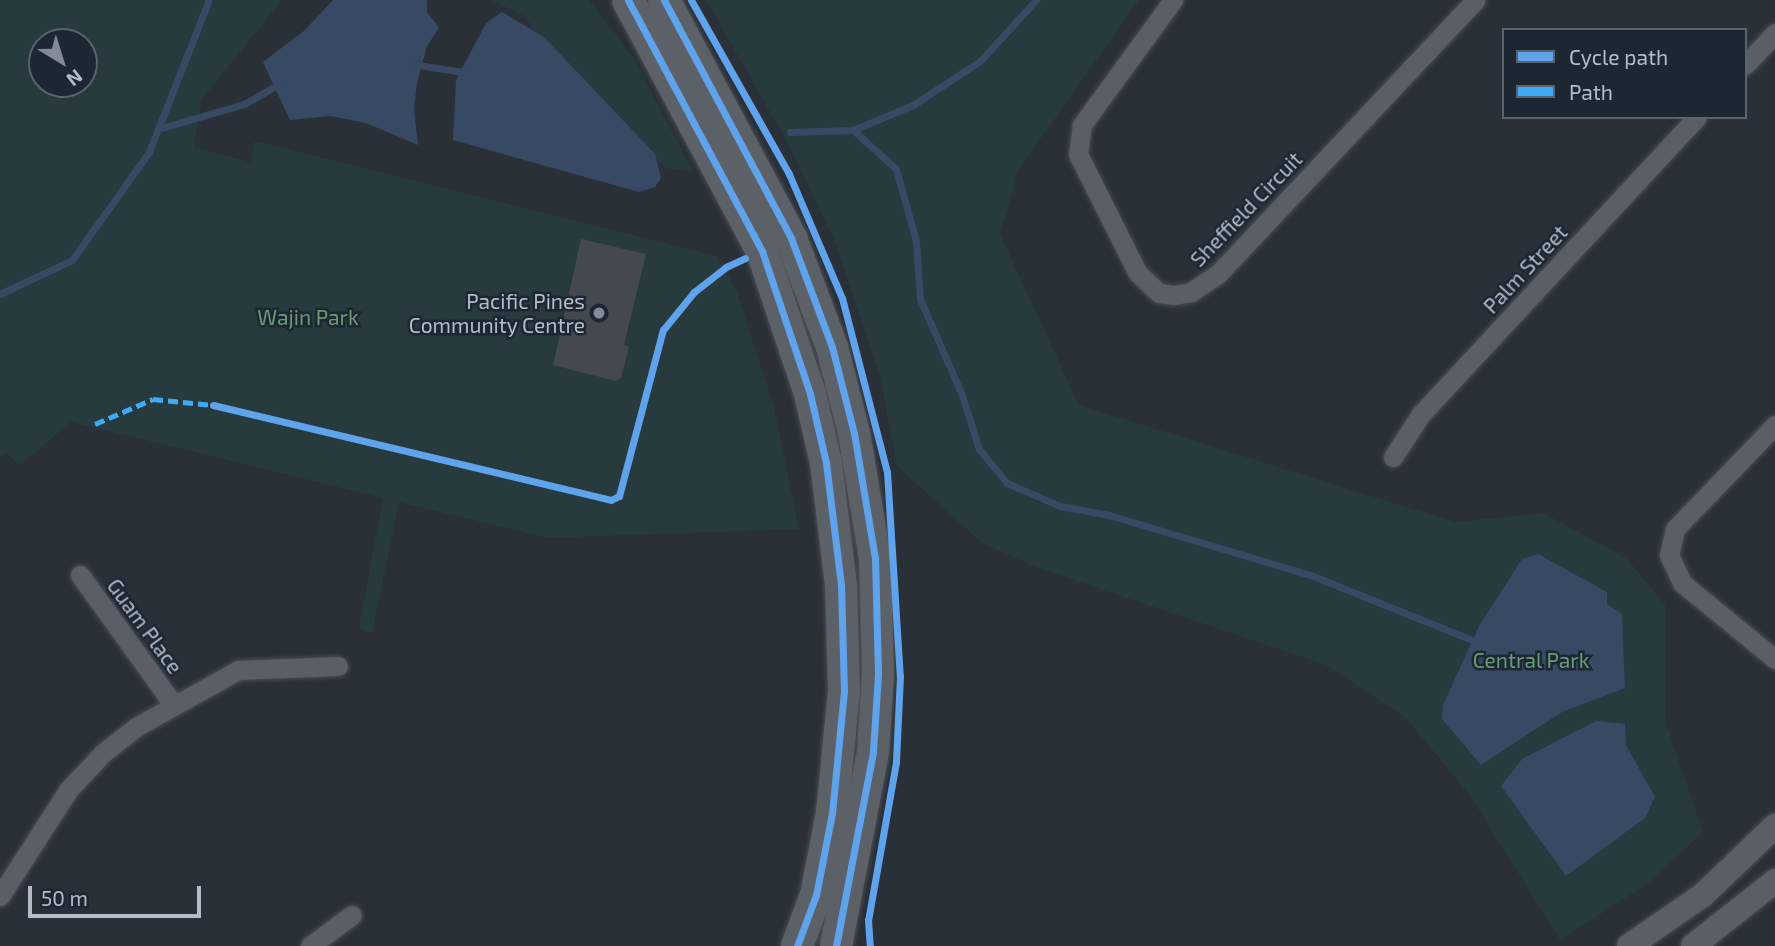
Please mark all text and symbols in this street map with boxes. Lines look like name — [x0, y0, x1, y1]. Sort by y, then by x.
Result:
north arrow — [28, 28, 98, 98]
legend — [1502, 28, 1747, 119]
text: Cycle path — [1569, 44, 1668, 69]
text: N — [63, 65, 87, 92]
text: Path — [1569, 79, 1613, 104]
street label: Sheffield Circuit — [1185, 146, 1307, 272]
street label: Palm Street — [1478, 220, 1572, 318]
place label: Pacific Pines Community Centre — [408, 288, 585, 338]
park label: Wajin Park — [257, 304, 359, 330]
marker: Pacific Pines Community Centre — [591, 305, 607, 321]
street label: Guam Place — [102, 574, 188, 678]
park label: Central Park — [1472, 647, 1590, 673]
scale bar — [32, 872, 205, 916]
text: 50 m — [41, 885, 88, 910]

